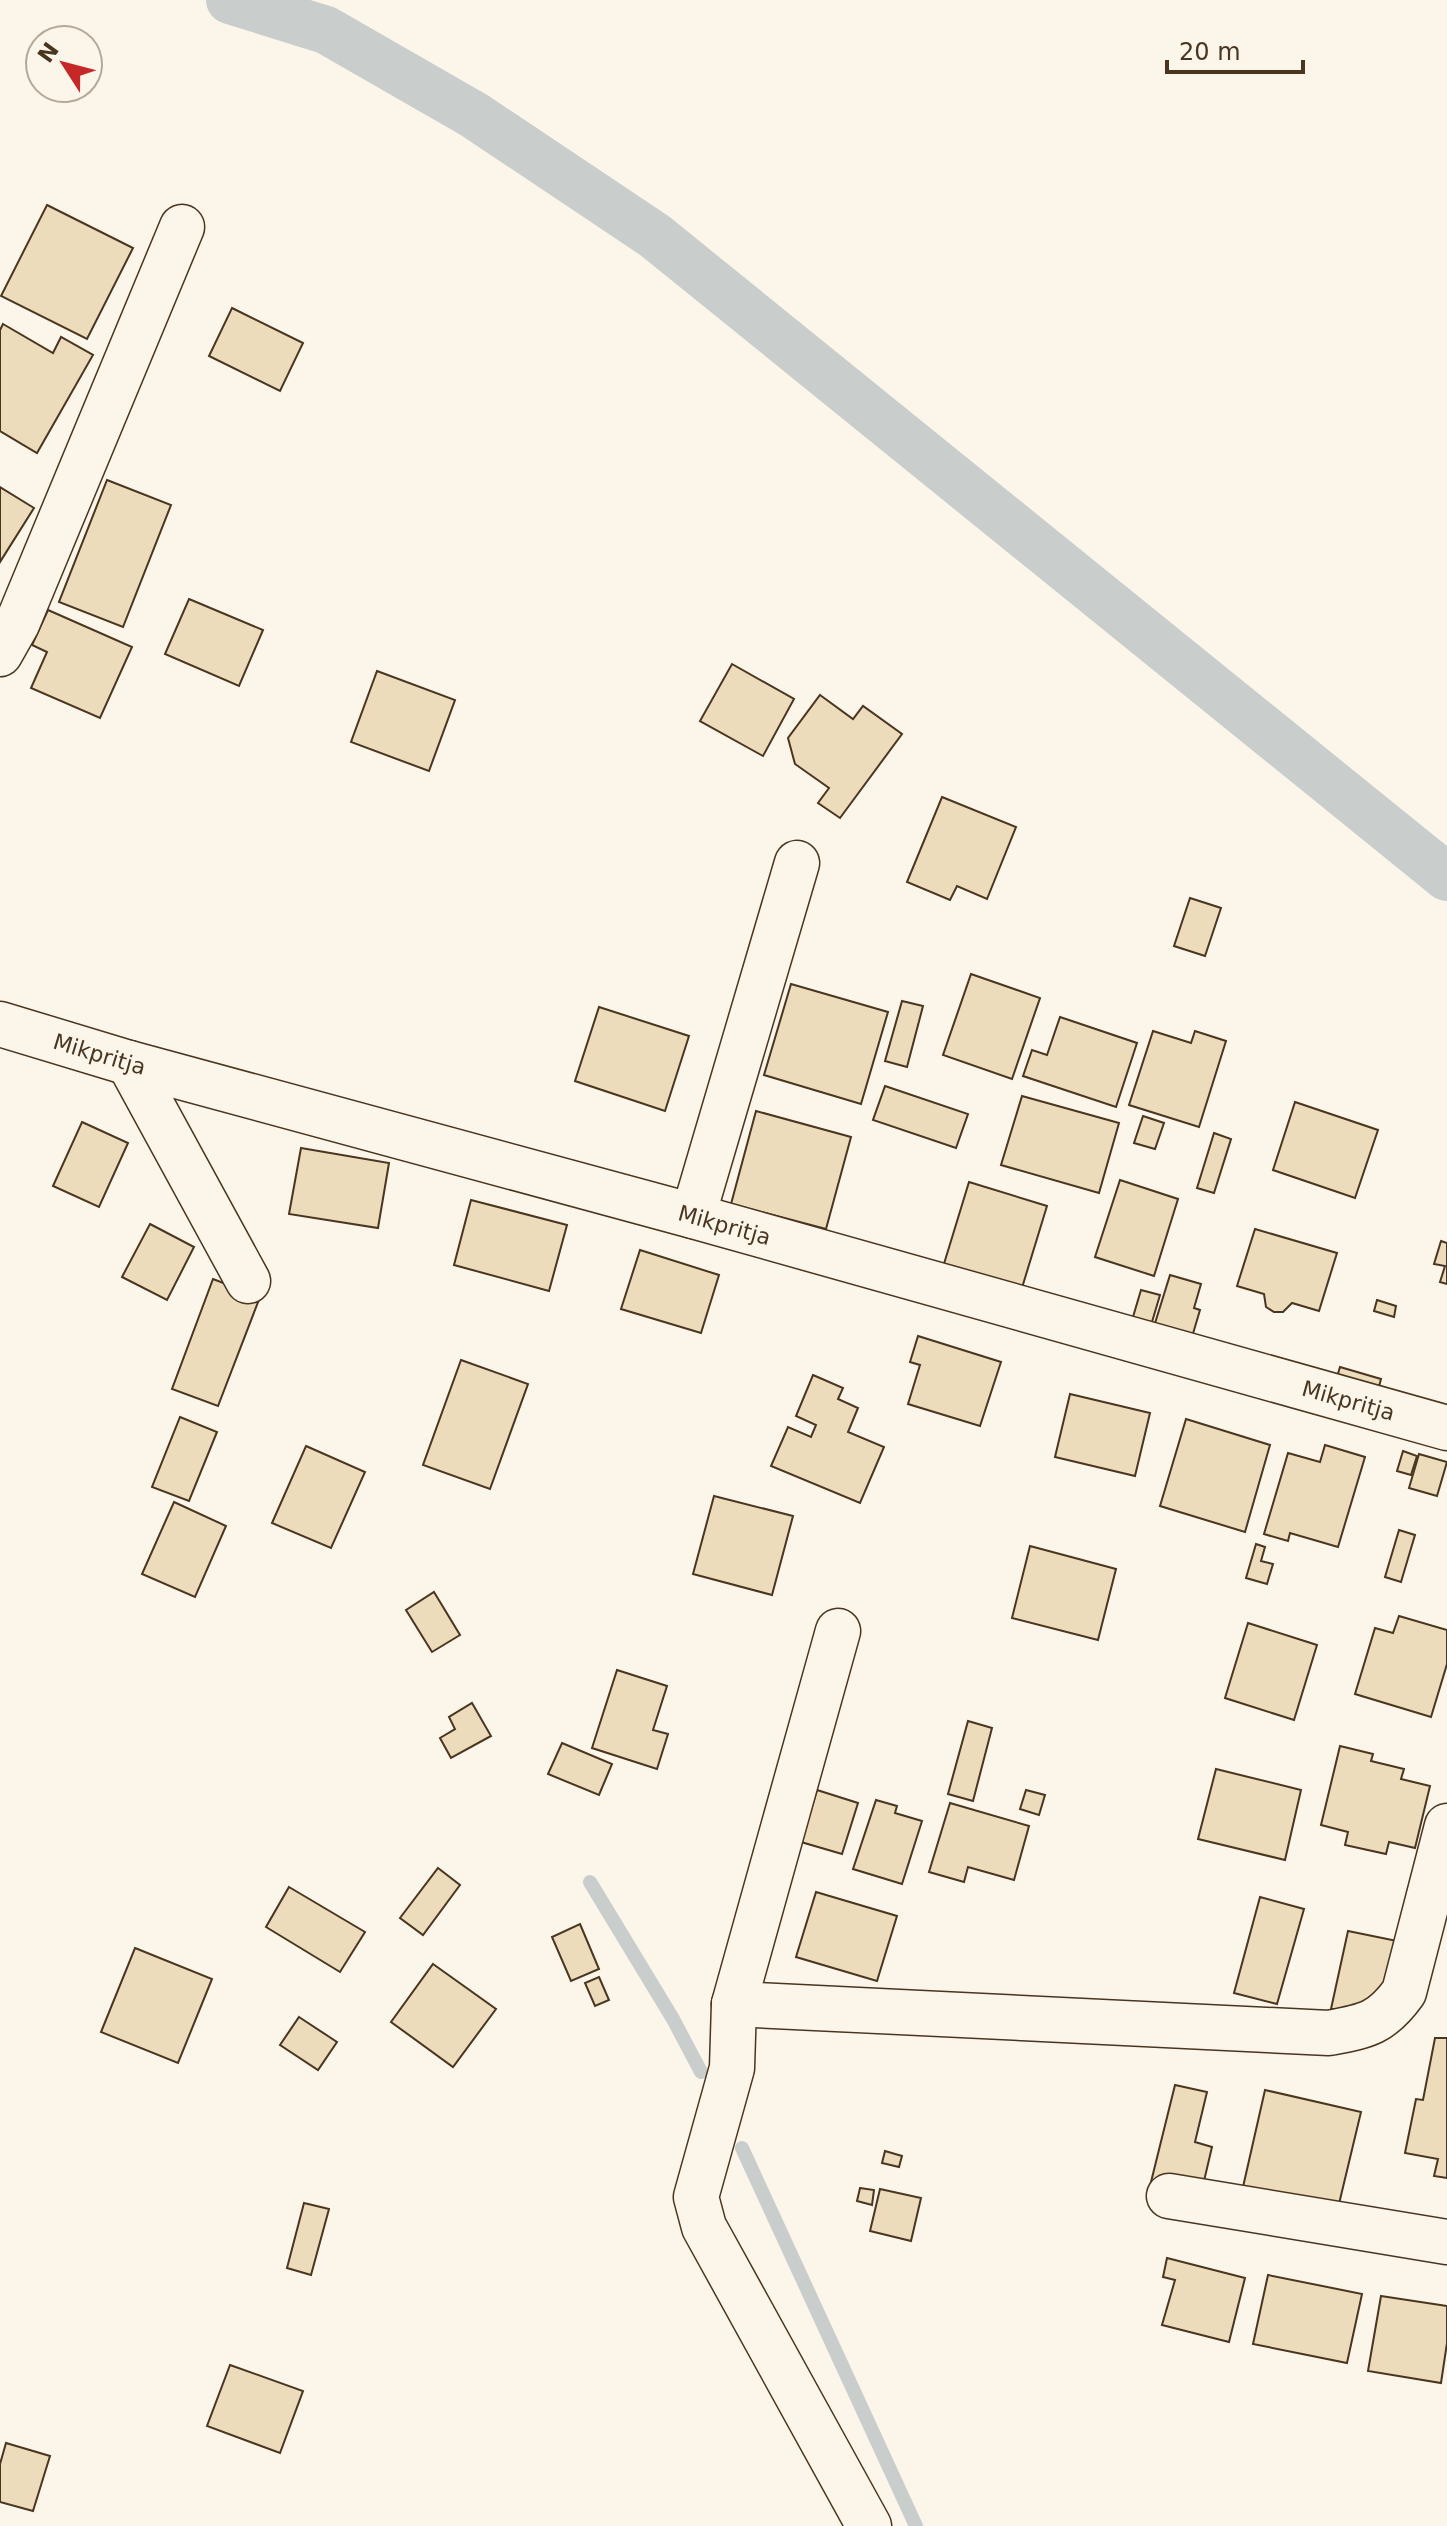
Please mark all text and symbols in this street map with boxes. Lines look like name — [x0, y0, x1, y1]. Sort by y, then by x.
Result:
north arrow — [24, 24, 104, 104]
scale bar — [1167, 24, 1303, 74]
text: N — [33, 38, 64, 67]
text: 20 m — [1179, 38, 1241, 66]
street label: Mikpritja — [50, 1028, 149, 1079]
street label: Mikpritja — [675, 1200, 774, 1250]
street label: Mikpritja — [1299, 1375, 1398, 1425]

